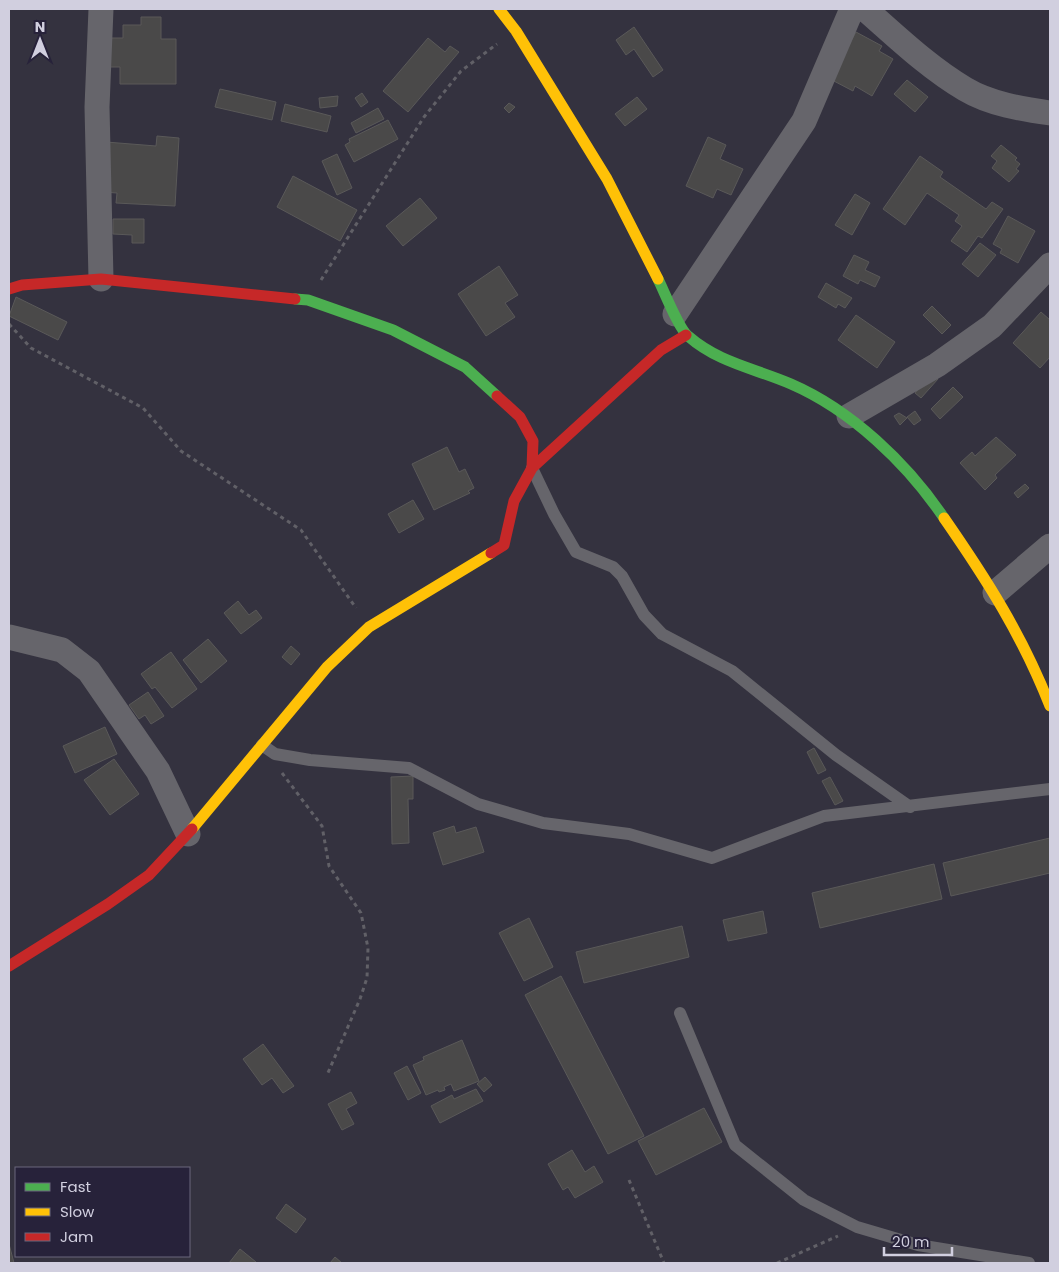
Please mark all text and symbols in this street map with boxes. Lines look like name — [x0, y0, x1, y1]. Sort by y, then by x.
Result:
north arrow — [15, 15, 65, 65]
text: N — [35, 17, 45, 37]
legend — [15, 1167, 190, 1257]
text: Fast — [60, 1176, 91, 1197]
text: Slow — [60, 1201, 95, 1222]
scale bar — [884, 1224, 952, 1256]
text: Jam — [60, 1226, 94, 1247]
text: 20 m — [892, 1231, 930, 1252]

